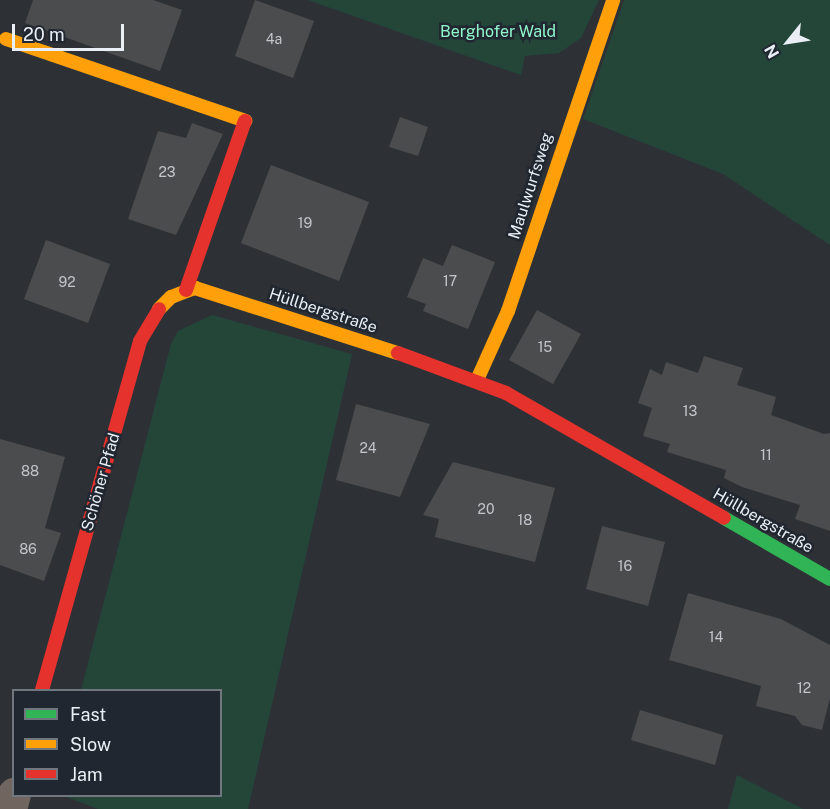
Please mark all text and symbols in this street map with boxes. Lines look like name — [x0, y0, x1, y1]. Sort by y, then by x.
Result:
scale bar — [15, 12, 128, 50]
north arrow — [758, 12, 818, 72]
park label: Berghofer Wald — [440, 22, 556, 42]
text: 20 m — [23, 24, 65, 45]
house number: 4a — [266, 31, 282, 47]
text: N — [761, 41, 783, 61]
street label: Maulwurfsweg — [505, 130, 557, 242]
house number: 23 — [158, 164, 176, 180]
house number: 19 — [298, 215, 312, 231]
house number: 17 — [443, 273, 457, 289]
house number: 92 — [58, 274, 76, 290]
street label: Hüllbergstraße — [266, 284, 380, 338]
house number: 15 — [538, 339, 552, 355]
house number: 13 — [683, 403, 697, 419]
street label: Schöner Pfad — [78, 431, 124, 533]
house number: 24 — [359, 440, 377, 456]
house number: 11 — [760, 447, 772, 463]
house number: 88 — [21, 463, 39, 479]
street label: Hüllbergstraße — [709, 485, 817, 557]
house number: 20 — [478, 501, 494, 517]
house number: 18 — [518, 512, 532, 528]
house number: 86 — [19, 541, 37, 557]
house number: 16 — [618, 558, 632, 574]
house number: 14 — [709, 629, 723, 645]
house number: 12 — [797, 680, 811, 696]
legend — [12, 689, 222, 797]
text: Fast — [70, 704, 106, 725]
text: Slow — [70, 734, 111, 755]
text: Jam — [70, 764, 103, 785]

